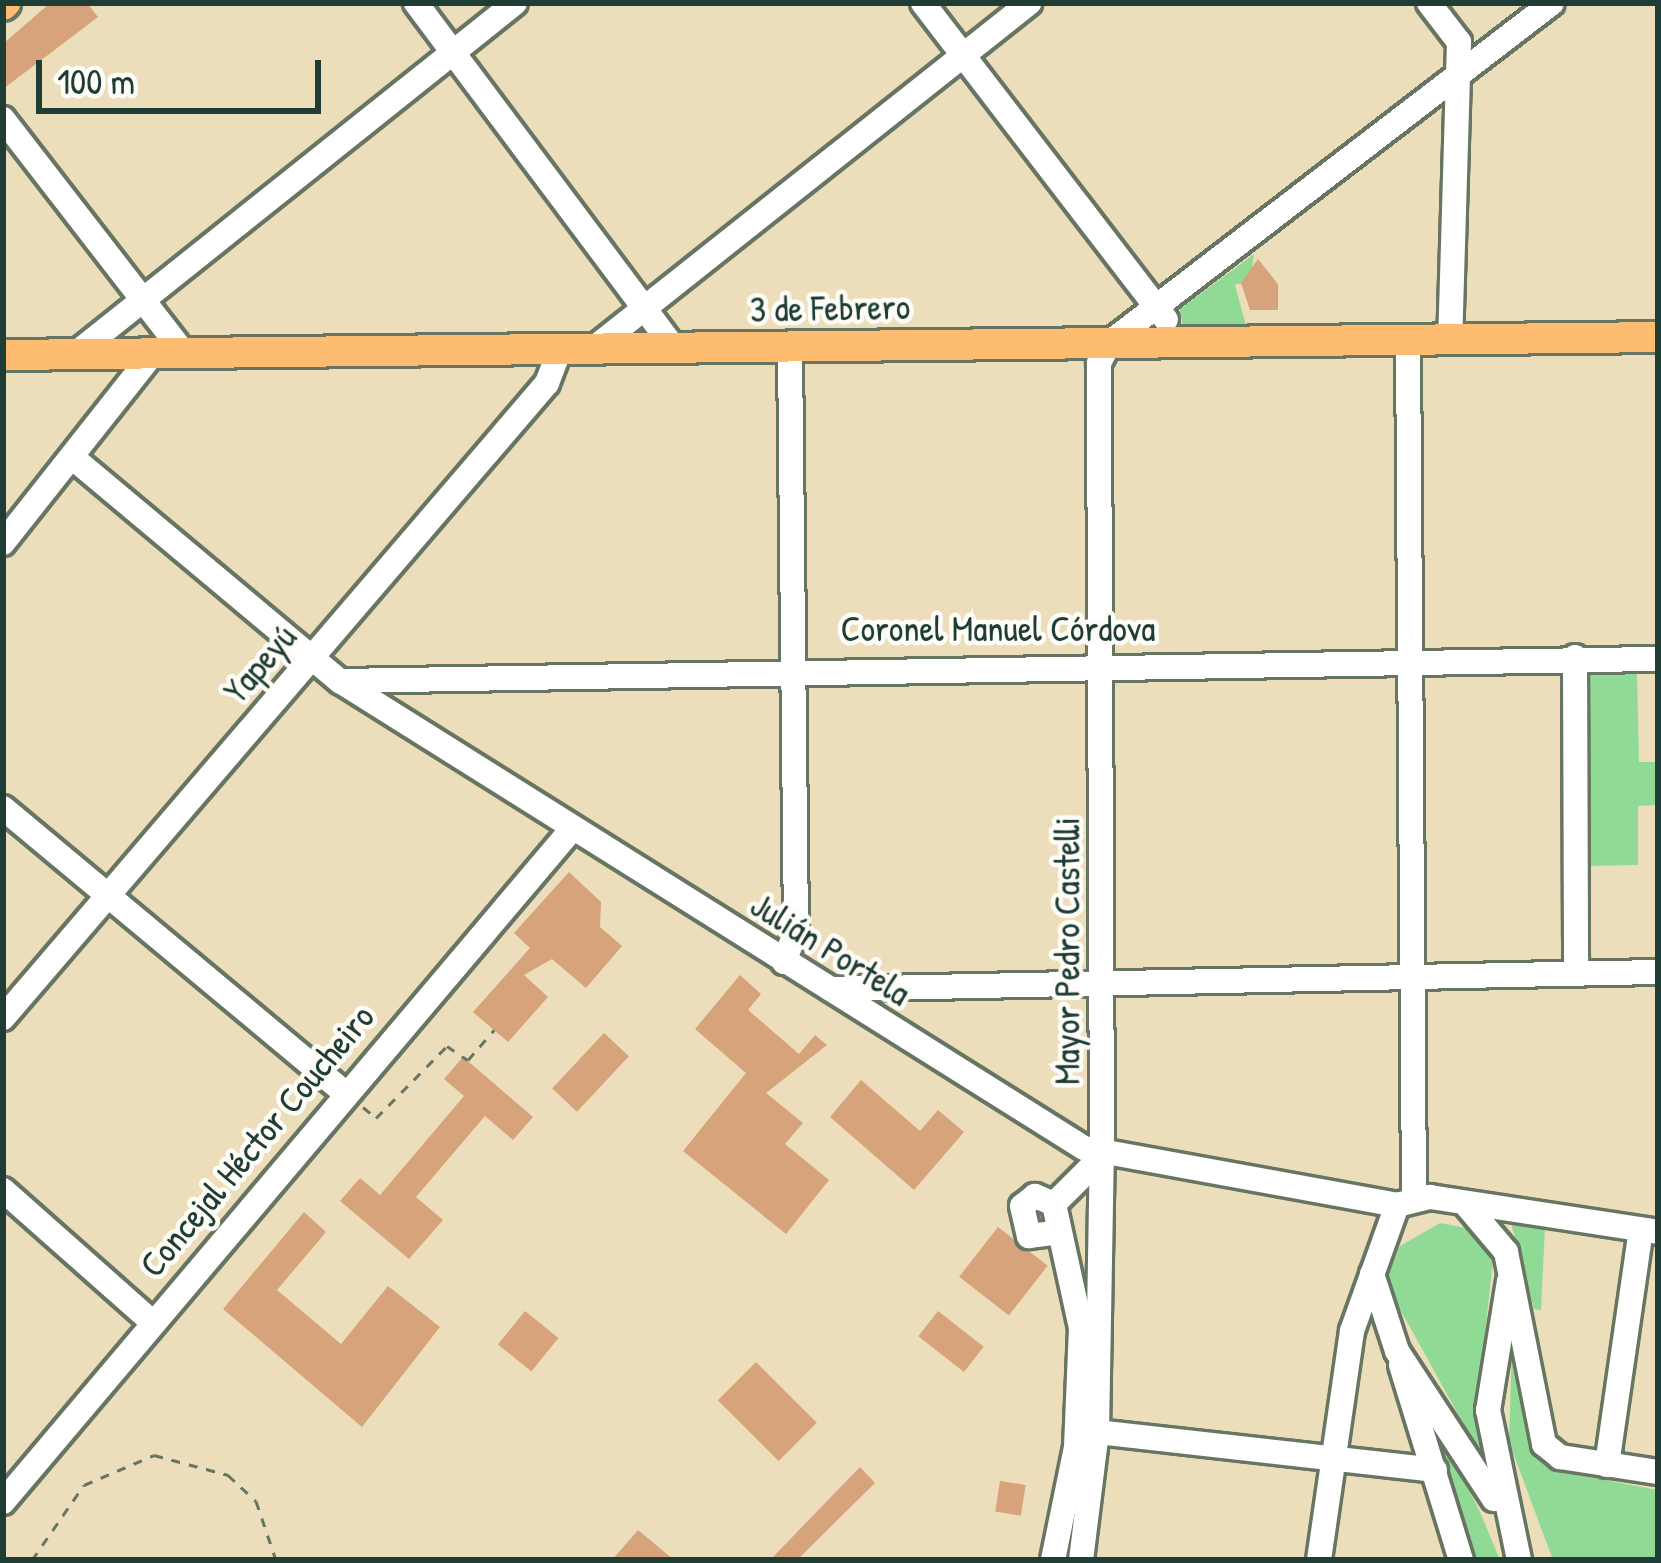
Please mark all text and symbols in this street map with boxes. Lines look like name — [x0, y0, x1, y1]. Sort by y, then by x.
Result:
scale bar — [42, 36, 327, 110]
text: 100 m — [57, 56, 135, 105]
street label: 3 de Febrero — [749, 284, 911, 330]
street label: Coronel Manuel Córdova — [841, 606, 1155, 650]
street label: Yapeyú — [213, 615, 305, 711]
street label: Mayor Pedro Castelli — [1044, 817, 1088, 1085]
street label: Julián Portela — [743, 882, 919, 1014]
street label: Concejal Héctor Coucheiro — [130, 995, 382, 1285]

